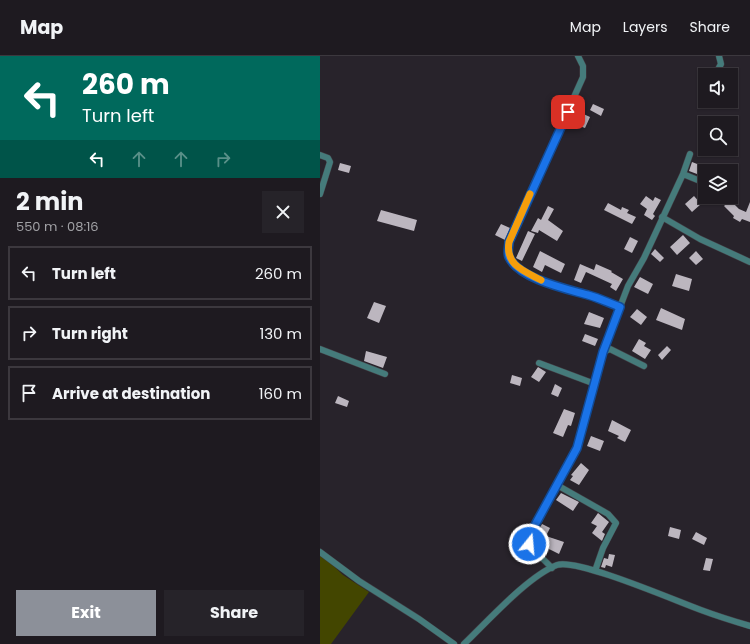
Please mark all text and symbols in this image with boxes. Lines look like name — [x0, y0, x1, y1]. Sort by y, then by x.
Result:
text: Map — [20, 14, 63, 41]
text: Map — [570, 17, 601, 37]
text: Layers — [623, 17, 667, 37]
text: Share — [689, 17, 730, 37]
text: 260 m — [82, 65, 170, 104]
map controls — [698, 68, 738, 204]
button: sound — [698, 68, 738, 108]
icon: left — [16, 72, 68, 124]
pin — [551, 95, 585, 129]
icon: arrive — [557, 101, 579, 123]
text: Turn left — [82, 103, 154, 128]
button: search — [698, 116, 738, 156]
icon: left — [86, 148, 108, 170]
icon: ahead — [128, 148, 150, 170]
icon: ahead — [170, 148, 192, 170]
icon: right — [212, 148, 234, 170]
button: layers — [698, 164, 738, 204]
text: 2 min — [16, 185, 83, 218]
button: close — [262, 191, 304, 233]
text: 550 m · 08:16 — [16, 217, 99, 236]
icon: left — [18, 262, 40, 284]
text: Turn left — [52, 263, 116, 284]
text: 260 m — [255, 263, 302, 284]
icon: right — [18, 322, 40, 344]
text: Turn right — [52, 323, 128, 344]
text: 130 m — [259, 323, 302, 344]
icon: arrive — [18, 382, 40, 404]
text: Arrive at destination — [52, 383, 210, 404]
text: 160 m — [259, 383, 302, 404]
position arrow — [508, 523, 550, 565]
button: Exit — [16, 590, 156, 636]
button: Share — [164, 590, 304, 636]

